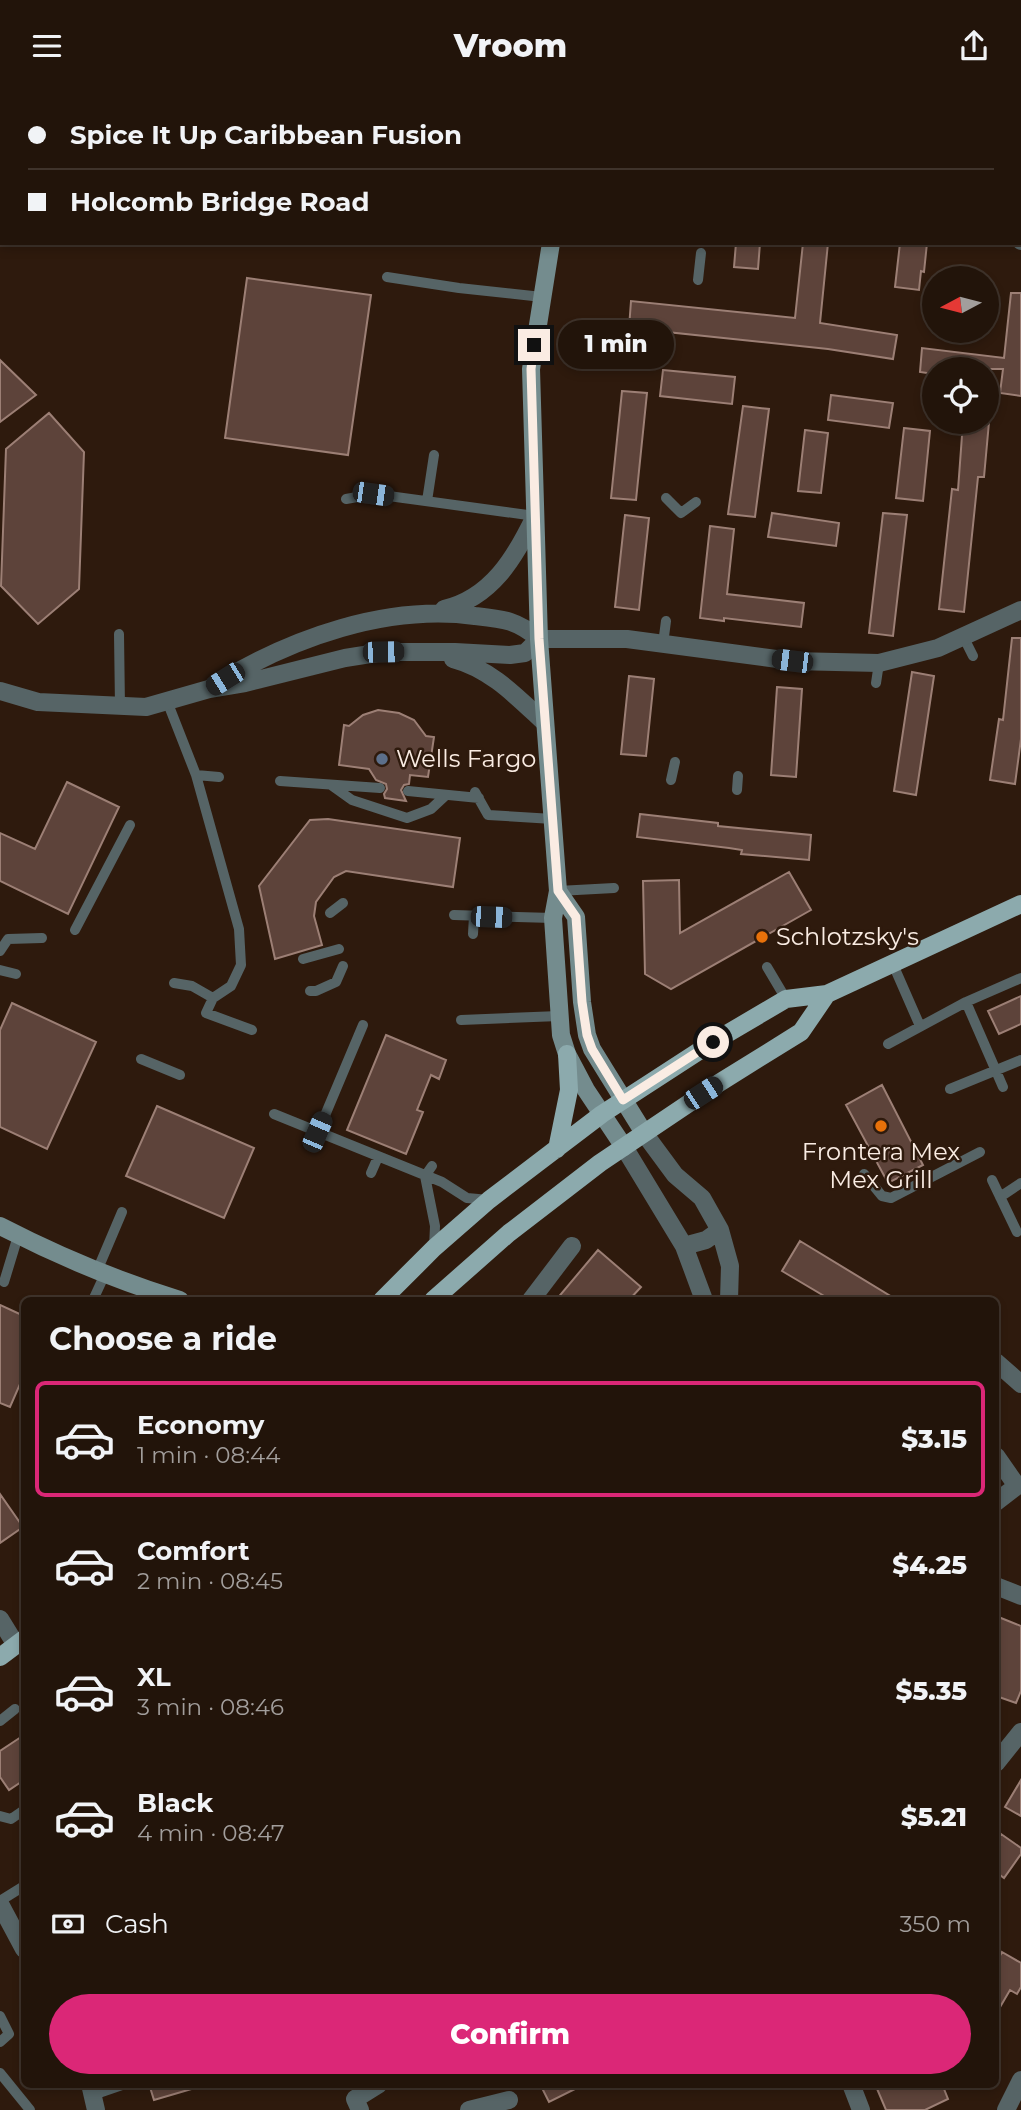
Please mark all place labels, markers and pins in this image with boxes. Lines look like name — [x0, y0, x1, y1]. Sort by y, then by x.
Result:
place label: Wells Fargo — [396, 744, 536, 773]
marker: Wells Fargo — [374, 751, 390, 767]
place label: Schlotzsky's — [776, 922, 919, 951]
marker: Schlotzsky's — [754, 929, 770, 945]
marker: Frontera Mex Mex Grill — [873, 1118, 889, 1134]
place label: Frontera Mex Mex Grill — [802, 1137, 960, 1194]

